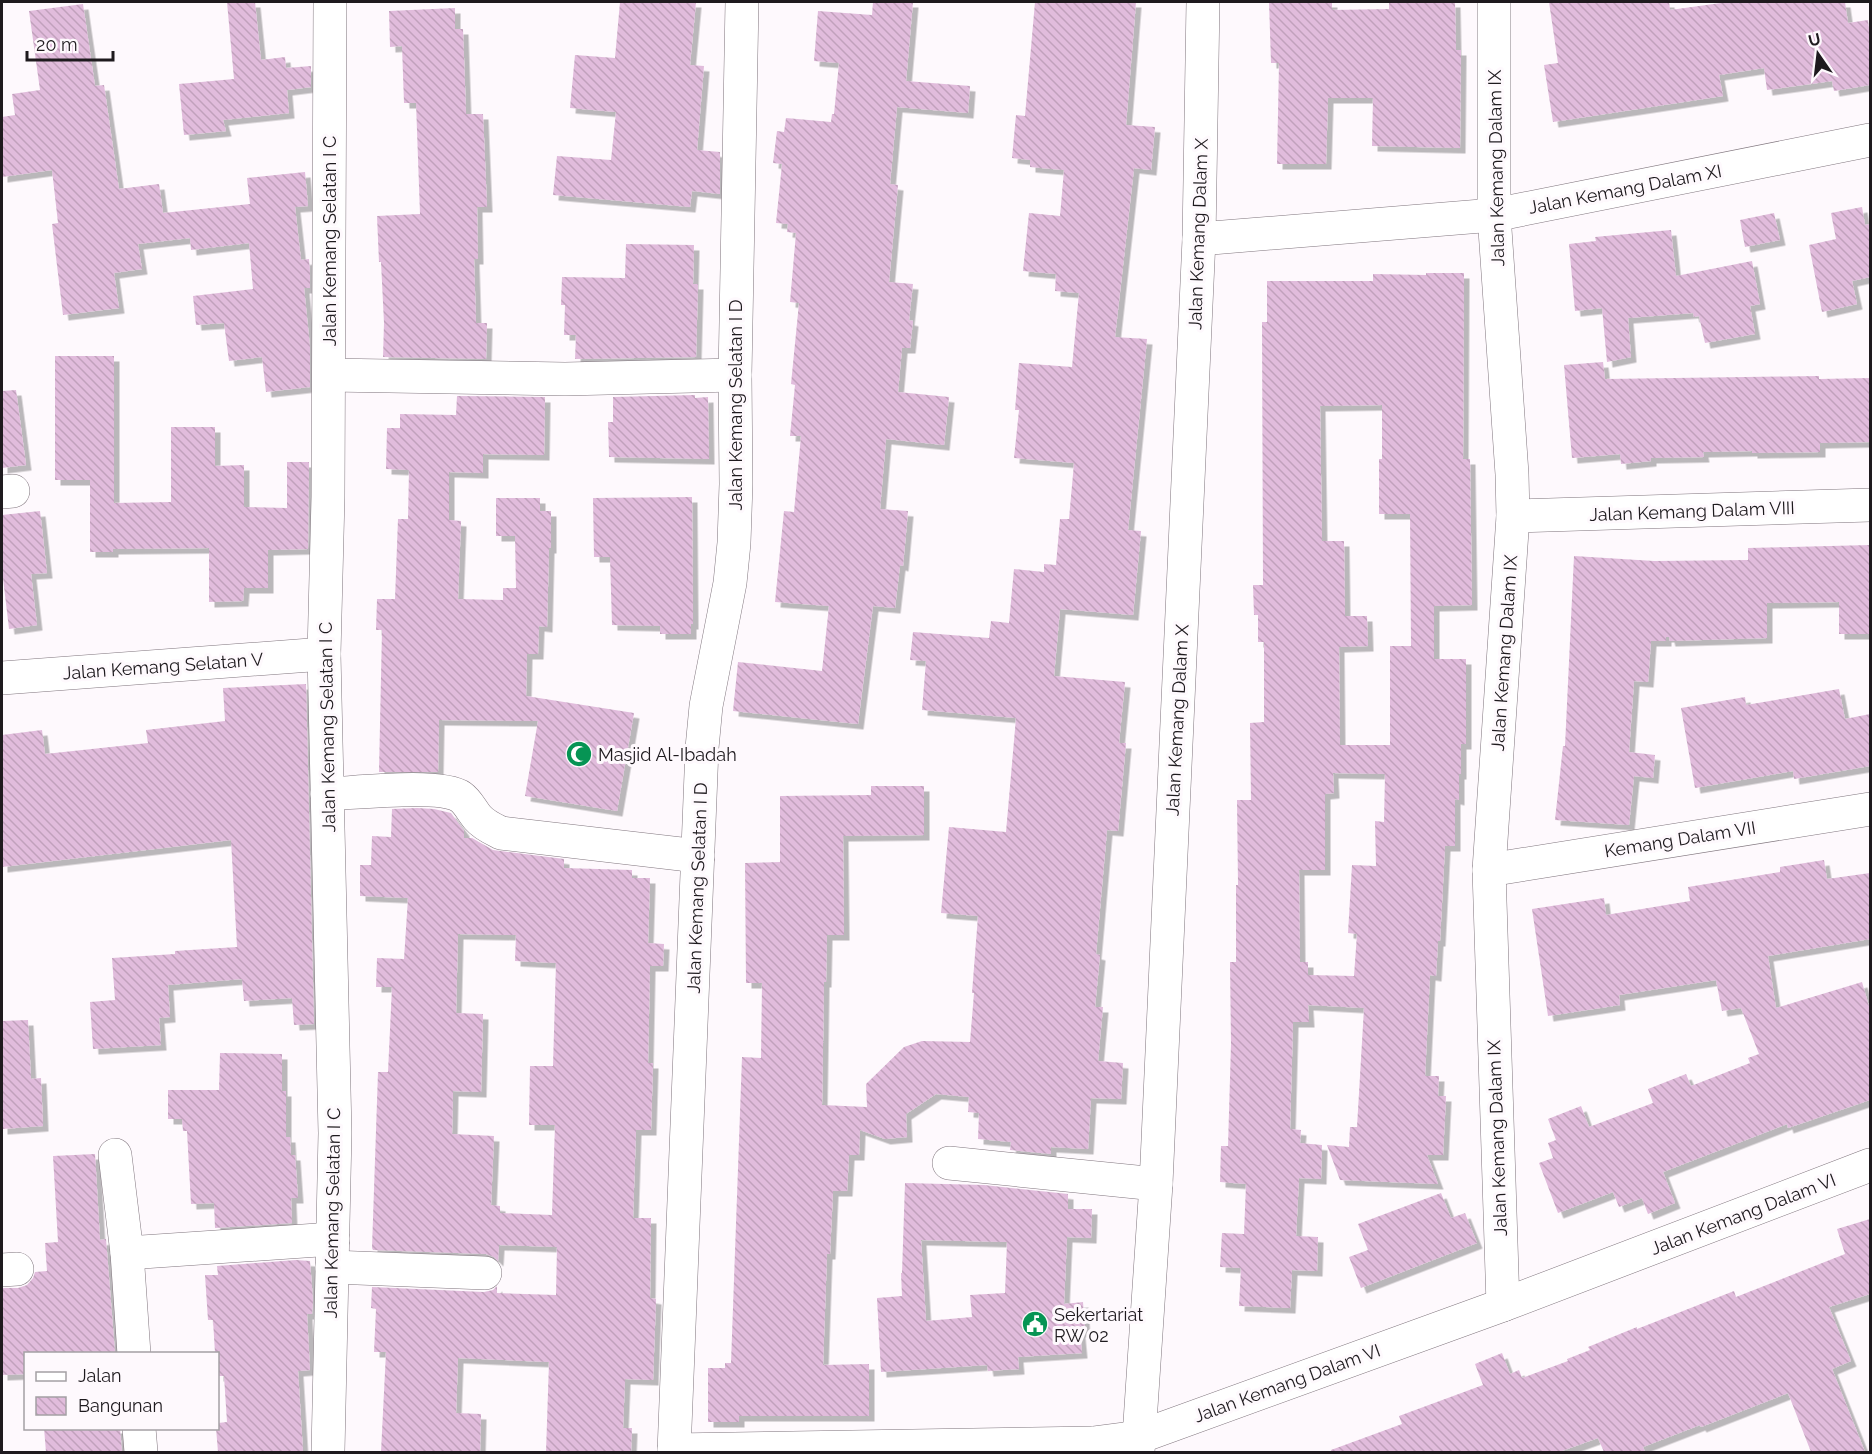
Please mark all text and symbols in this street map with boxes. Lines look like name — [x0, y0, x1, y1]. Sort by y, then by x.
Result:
scale bar — [27, 24, 112, 62]
north arrow — [1788, 24, 1848, 84]
text: U — [1806, 29, 1823, 51]
text: 20 m — [36, 34, 78, 55]
street label: Jalan Kemang Dalam IX — [1484, 69, 1508, 266]
street label: Jalan Kemang Selatan I C — [319, 136, 340, 346]
street label: Jalan Kemang Dalam X — [1184, 137, 1212, 330]
street label: Jalan Kemang Dalam XI — [1527, 160, 1723, 218]
street label: Jalan Kemang Selatan I D — [725, 299, 746, 511]
street label: Jalan Kemang Dalam VIII — [1589, 497, 1795, 525]
street label: Jalan Kemang Dalam IX — [1487, 554, 1521, 752]
street label: Jalan Kemang Selatan I C — [315, 621, 339, 833]
street label: Jalan Kemang Dalam X — [1161, 623, 1193, 816]
street label: Jalan Kemang Selatan V — [62, 649, 264, 683]
mosque icon: Masjid Al-Ibadah — [564, 739, 594, 769]
place label: Masjid Al-Ibadah — [598, 744, 737, 765]
street label: Jalan Kemang Selatan I D — [683, 782, 711, 994]
street label: Kemang Dalam VII — [1603, 817, 1757, 861]
street label: Jalan Kemang Dalam IX — [1483, 1039, 1511, 1237]
street label: Jalan Kemang Selatan I C — [320, 1107, 344, 1319]
street label: Jalan Kemang Dalam VI — [1647, 1169, 1839, 1259]
place label: Sekertariat RW 02 — [1054, 1304, 1143, 1346]
public building icon: Sekertariat RW 02 — [1020, 1309, 1050, 1339]
street label: Jalan Kemang Dalam VI — [1191, 1339, 1383, 1427]
legend — [24, 1352, 219, 1430]
text: Jalan — [78, 1365, 122, 1386]
text: Bangunan — [78, 1395, 163, 1416]

